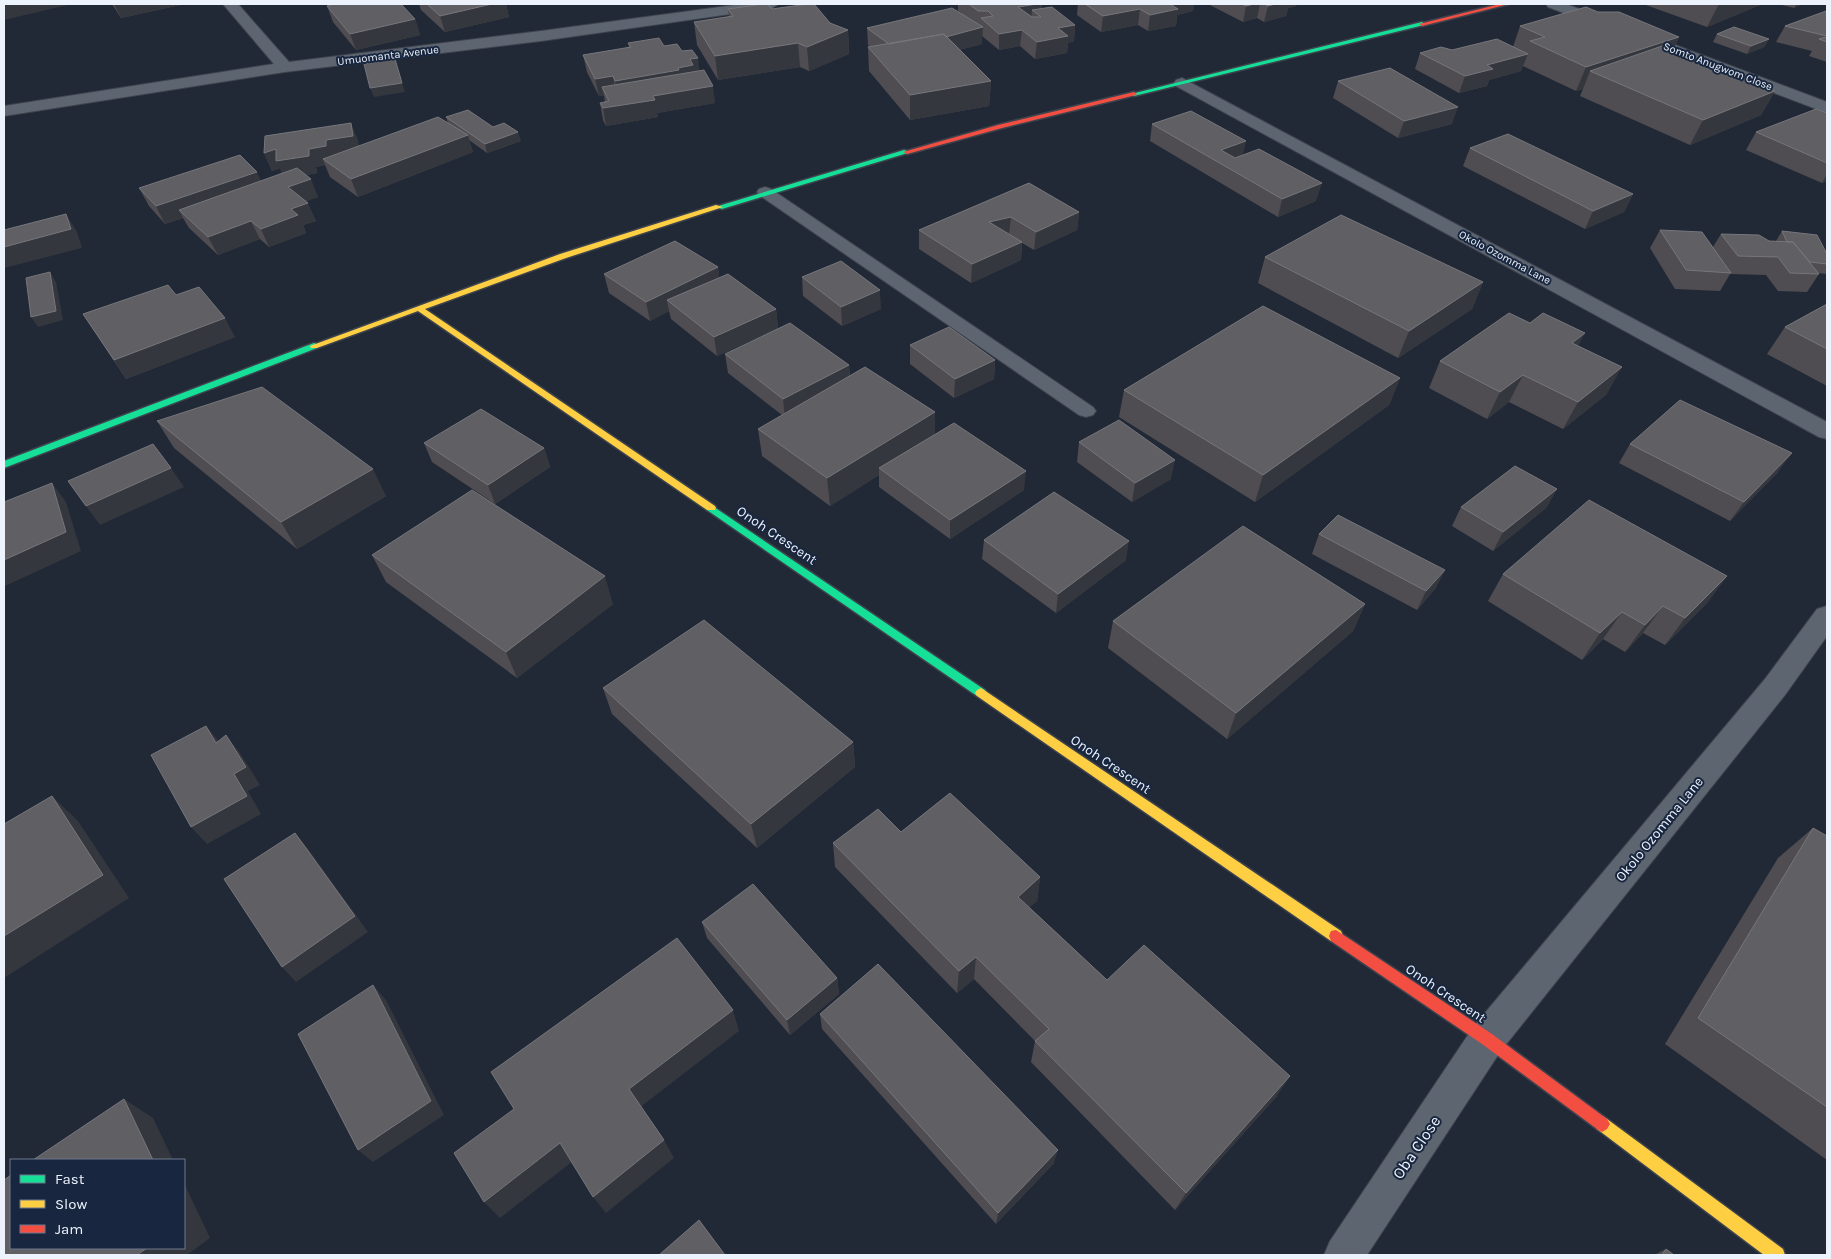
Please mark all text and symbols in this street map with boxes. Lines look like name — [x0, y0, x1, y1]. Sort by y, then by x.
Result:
street label: Somto Anugwom Close — [1661, 40, 1774, 93]
street label: Umuomanta Avenue — [337, 43, 440, 68]
street label: Okolo Ozomma Lane — [1457, 228, 1553, 287]
street label: Onoh Crescent — [733, 502, 820, 569]
street label: Onoh Crescent — [1067, 731, 1154, 798]
street label: Okolo Ozomma Lane — [1612, 773, 1707, 885]
street label: Onoh Crescent — [1402, 960, 1489, 1027]
street label: Oba Close — [1388, 1112, 1444, 1182]
legend — [10, 1159, 185, 1249]
text: Fast — [55, 1170, 85, 1188]
text: Slow — [55, 1195, 87, 1213]
text: Jam — [55, 1220, 83, 1238]

